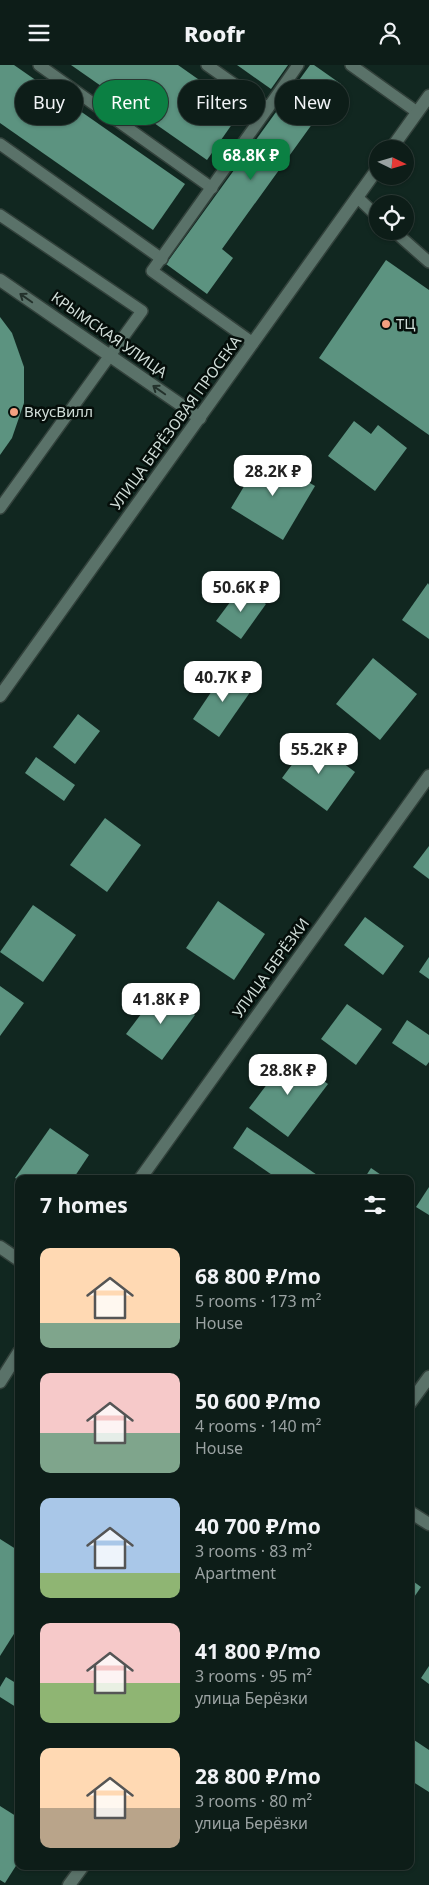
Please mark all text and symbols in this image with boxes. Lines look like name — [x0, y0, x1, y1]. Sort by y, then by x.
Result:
text: Roofr — [184, 18, 245, 48]
icon: menu — [25, 19, 53, 47]
icon: person — [376, 19, 404, 47]
chip: Buy — [15, 80, 83, 125]
chip: Rent — [93, 80, 168, 125]
chip: Filters — [178, 80, 265, 125]
chip: New — [275, 80, 349, 125]
pin: 68.8K ₽ — [205, 139, 297, 181]
north arrow — [369, 140, 414, 185]
map controls — [369, 140, 414, 240]
text: 68.8K ₽ — [223, 144, 279, 166]
button: locate — [369, 195, 414, 240]
street label: КРЫМСКАЯ УЛИЦА — [48, 287, 172, 382]
one-way arrow — [19, 293, 33, 303]
place label: ТЦ — [396, 313, 415, 333]
marker: ТЦ — [380, 318, 392, 330]
street label: УЛИЦА БЕРЁЗОВАЯ ПРОСЕКА — [105, 331, 245, 513]
one-way arrow — [153, 385, 167, 395]
place label: ВкусВилл — [24, 401, 93, 421]
marker: ВкусВилл — [8, 406, 20, 418]
pin: 28.2K ₽ — [227, 455, 319, 497]
text: 28.2K ₽ — [245, 460, 301, 482]
pin: 50.6K ₽ — [195, 571, 287, 613]
text: 50.6K ₽ — [213, 576, 269, 598]
pin: 40.7K ₽ — [177, 661, 269, 703]
text: 40.7K ₽ — [195, 666, 251, 688]
pin: 55.2K ₽ — [273, 733, 365, 775]
text: 55.2K ₽ — [291, 738, 347, 760]
street label: УЛИЦА БЕРЁЗКИ — [227, 914, 313, 1021]
pin: 41.8K ₽ — [115, 983, 207, 1025]
text: 41.8K ₽ — [133, 988, 189, 1010]
pin: 28.8K ₽ — [242, 1053, 334, 1096]
text: 28.8K ₽ — [260, 1059, 316, 1081]
text: 7 homes — [40, 1191, 128, 1219]
icon: filters — [361, 1191, 389, 1219]
text: 68 800 ₽/mo — [195, 1262, 321, 1290]
icon: home — [80, 1268, 140, 1328]
text: 5 rooms · 173 m² — [195, 1290, 321, 1312]
text: House — [195, 1312, 243, 1334]
text: 50 600 ₽/mo — [195, 1387, 321, 1415]
icon: home — [80, 1393, 140, 1453]
text: 4 rooms · 140 m² — [195, 1415, 321, 1437]
text: House — [195, 1437, 243, 1459]
text: 40 700 ₽/mo — [195, 1512, 321, 1540]
icon: home — [80, 1518, 140, 1578]
text: 3 rooms · 83 m² — [195, 1540, 312, 1562]
text: Apartment — [195, 1562, 276, 1584]
text: 41 800 ₽/mo — [195, 1637, 321, 1665]
icon: home — [80, 1643, 140, 1703]
text: 3 rooms · 95 m² — [195, 1665, 312, 1687]
text: улица Берёзки — [195, 1687, 308, 1709]
text: 28 800 ₽/mo — [195, 1762, 321, 1790]
icon: home — [80, 1768, 140, 1828]
text: 3 rooms · 80 m² — [195, 1790, 312, 1812]
text: улица Берёзки — [195, 1812, 308, 1834]

